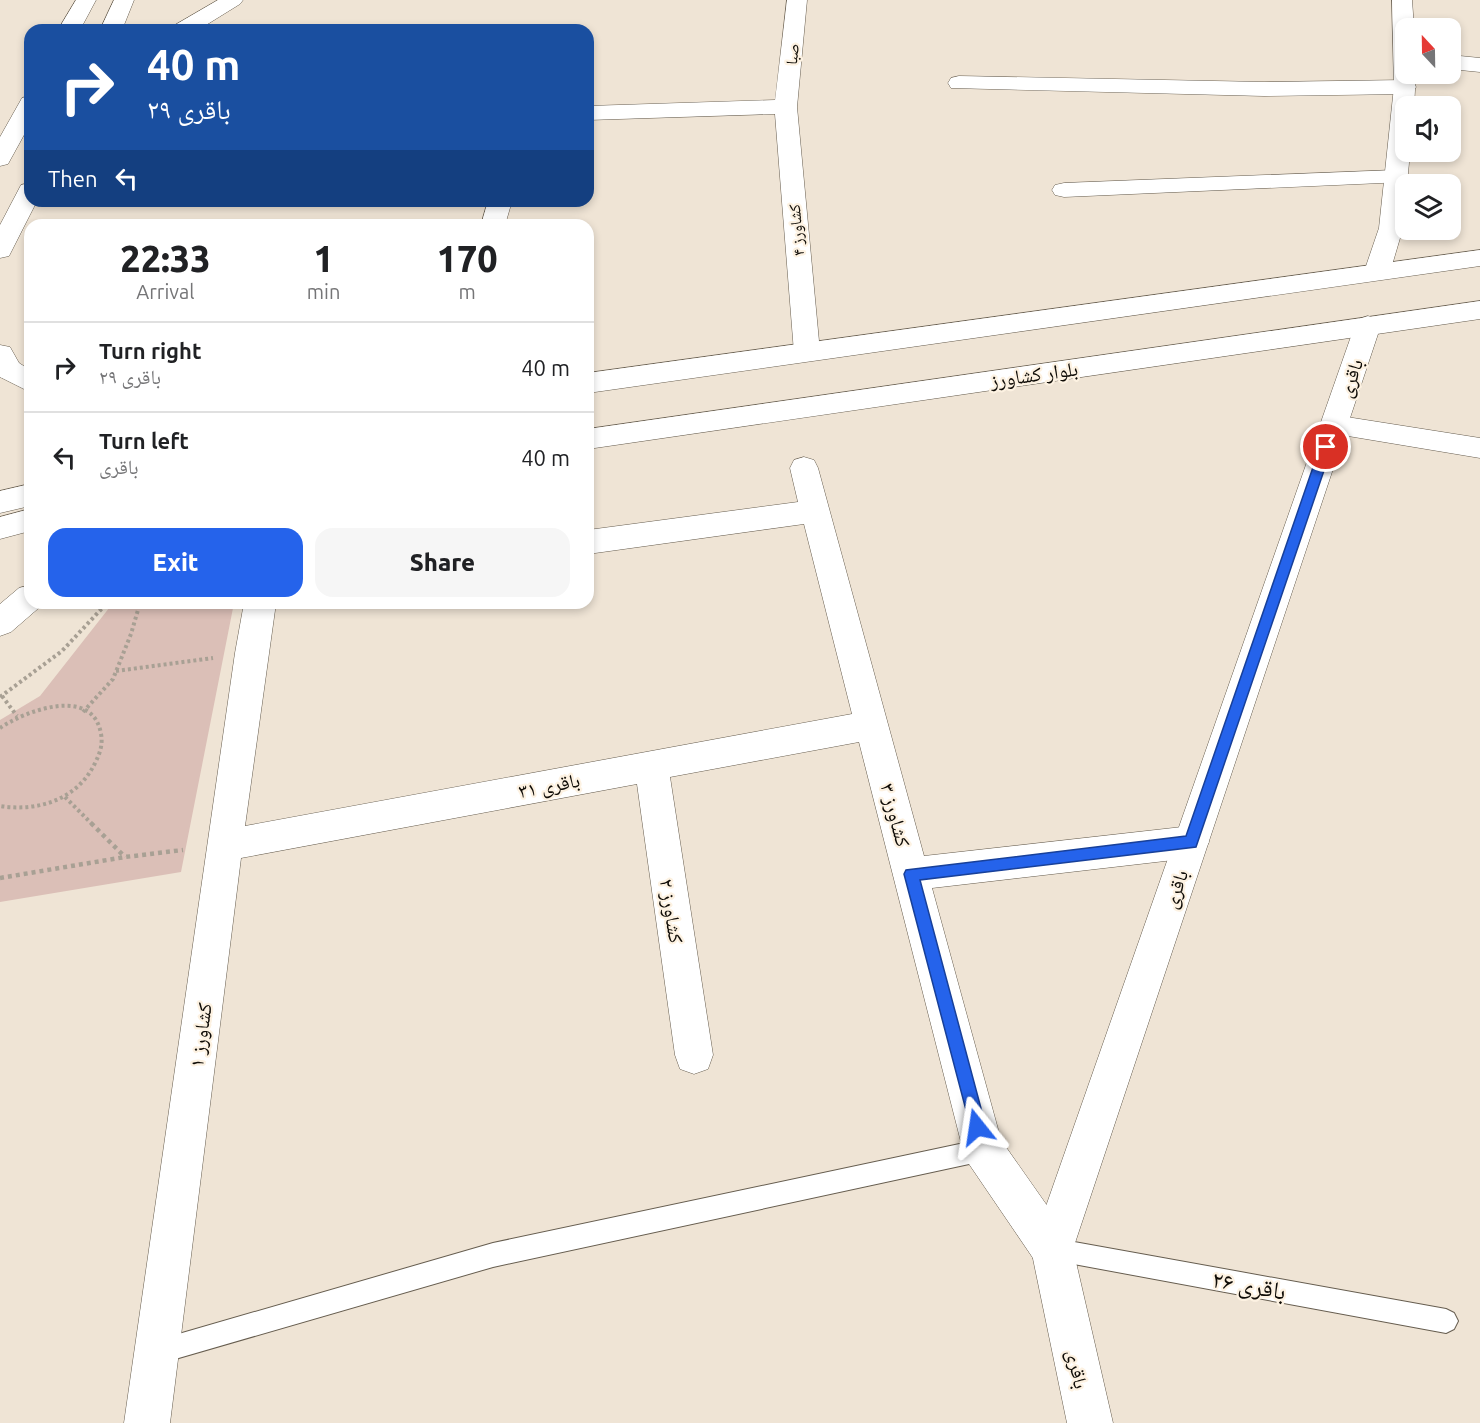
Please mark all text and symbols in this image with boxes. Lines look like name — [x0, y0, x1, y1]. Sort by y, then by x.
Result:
north arrow — [1395, 18, 1461, 84]
map controls — [1395, 18, 1461, 240]
text: 40 m — [147, 41, 241, 88]
street label: صبا — [782, 42, 803, 66]
icon: right — [48, 48, 126, 126]
text: باقری ۲۹ — [147, 94, 231, 124]
button: sound — [1395, 96, 1461, 162]
icon: left — [110, 162, 143, 195]
text: Then — [48, 166, 98, 191]
button: layers — [1395, 174, 1461, 240]
street label: کشاورز ۴ — [785, 203, 808, 257]
text: 22:33 — [120, 238, 210, 279]
text: 1 — [313, 238, 334, 279]
text: 170 — [437, 238, 498, 279]
text: Arrival — [136, 280, 195, 303]
text: min — [307, 280, 340, 303]
text: m — [459, 280, 476, 303]
text: Turn right — [99, 338, 201, 363]
icon: right — [48, 351, 81, 384]
text: 40 m — [521, 355, 570, 380]
street label: بلوار کشاورز — [988, 356, 1079, 392]
street label: باقری — [1333, 356, 1368, 401]
text: باقری ۲۹ — [99, 365, 161, 388]
pin — [1300, 421, 1351, 472]
text: Turn left — [99, 428, 189, 453]
icon: arrive — [1309, 430, 1342, 463]
icon: left — [48, 441, 81, 474]
text: 40 m — [521, 445, 570, 470]
text: باقری — [99, 455, 138, 478]
button: Exit — [48, 528, 303, 597]
button: Share — [315, 528, 570, 597]
street label: باقری ۳۱ — [516, 768, 582, 803]
street label: کشاورز ۳ — [876, 781, 916, 849]
street label: باقری — [1158, 867, 1193, 912]
street label: کشاورز ۲ — [656, 877, 688, 945]
street label: کشاورز ۱ — [184, 1001, 216, 1069]
position arrow — [945, 1095, 1009, 1159]
street label: باقری ۲۶ — [1210, 1265, 1288, 1306]
street label: باقری — [1062, 1347, 1093, 1391]

